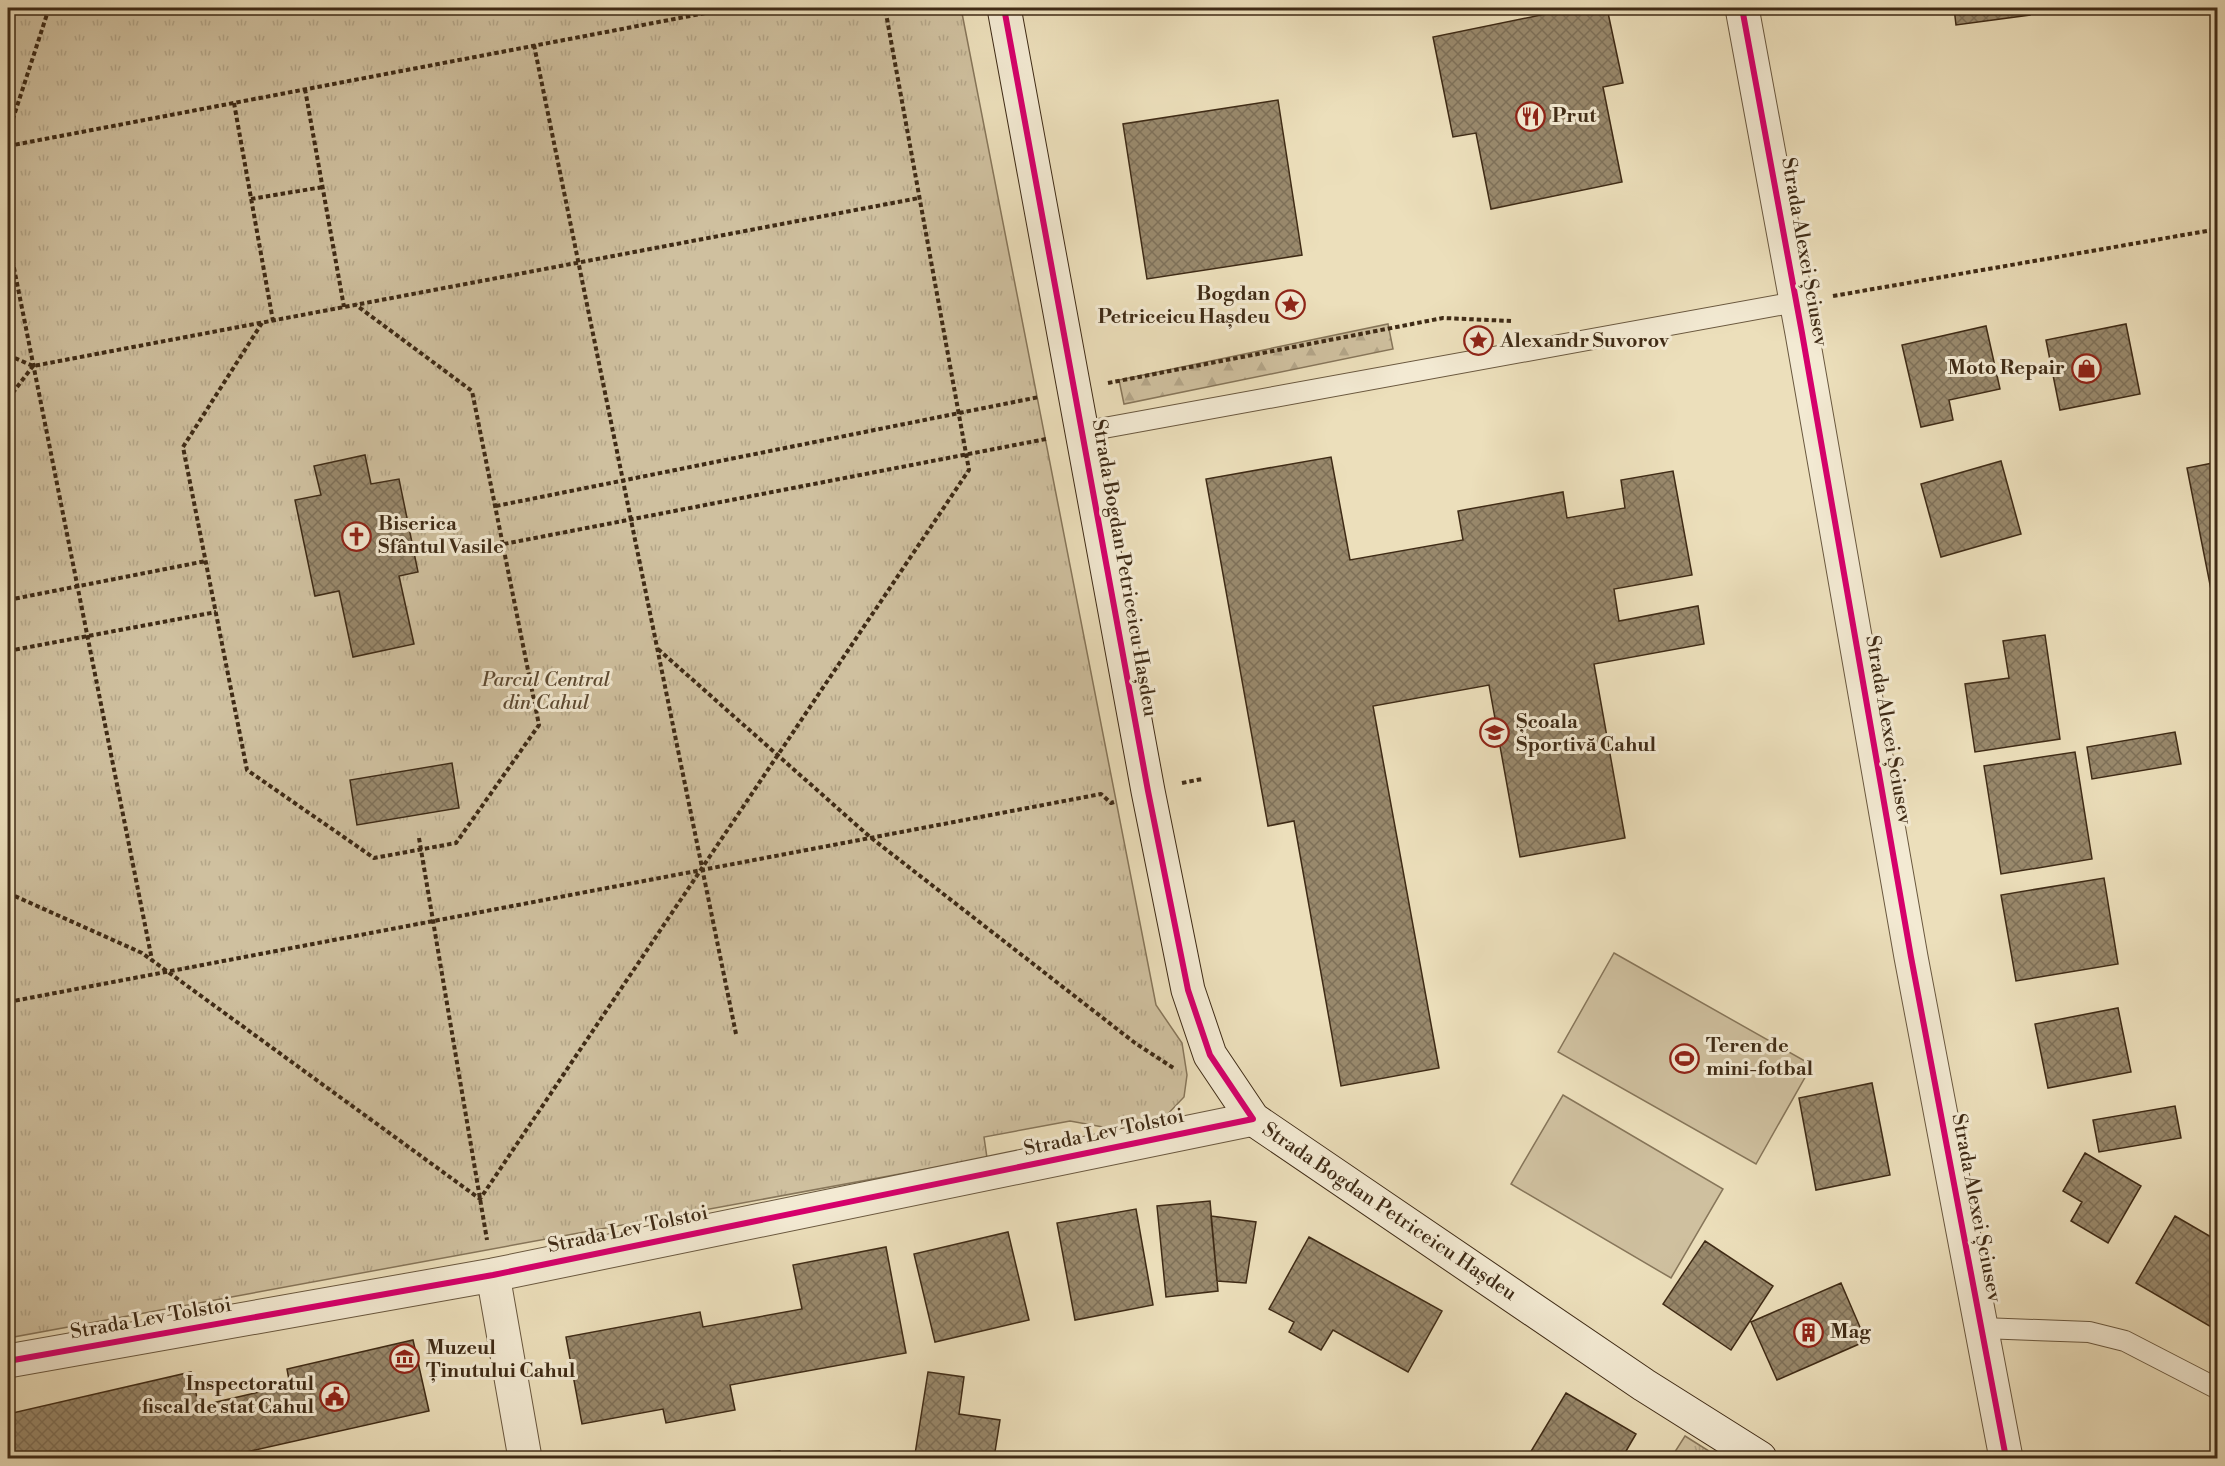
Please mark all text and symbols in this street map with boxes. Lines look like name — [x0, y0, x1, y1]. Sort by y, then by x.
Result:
restaurant icon: Prut — [1515, 100, 1547, 132]
place label: Prut — [1552, 104, 1597, 129]
street label: Strada Alexei Șciusev — [1775, 156, 1833, 349]
place label: Bogdan Petriceicu Hașdeu — [1098, 282, 1271, 330]
place icon: Bogdan Petriceicu Hașdeu — [1275, 289, 1307, 321]
place icon: Alexandr Suvorov — [1463, 325, 1495, 357]
place label: Alexandr Suvorov — [1499, 329, 1670, 354]
shop icon: Moto Repair — [2070, 352, 2102, 384]
place label: Moto Repair — [1947, 356, 2065, 381]
street label: Strada Bogdan Petriceicu Hașdeu — [1086, 417, 1163, 719]
place label: Biserica Sfântul Vasile — [378, 512, 504, 560]
church icon: Biserica Sfântul Vasile — [341, 520, 373, 552]
street label: Strada Alexei Șciusev — [1859, 634, 1917, 827]
park label: Parcul Central din Cahul — [481, 668, 611, 716]
place label: Școala Sportivă Cahul — [1516, 710, 1657, 758]
school or university icon: Școala Sportivă Cahul — [1479, 717, 1511, 749]
place label: Teren de mini-fotbal — [1706, 1034, 1814, 1082]
sports icon: Teren de mini-fotbal — [1669, 1042, 1701, 1074]
street label: Strada Lev Tolstoi — [1022, 1104, 1187, 1162]
street label: Strada Alexei Șciusev — [1945, 1112, 2007, 1305]
street label: Strada Bogdan Petriceicu Hașdeu — [1257, 1117, 1521, 1307]
street label: Strada Lev Tolstoi — [546, 1201, 711, 1259]
street label: Strada Lev Tolstoi — [68, 1292, 234, 1345]
building icon: Mag — [1793, 1316, 1825, 1348]
place label: Mag — [1830, 1320, 1871, 1345]
place label: Muzeul Ținutului Cahul — [426, 1336, 576, 1384]
museum icon: Muzeul Ținutului Cahul — [389, 1343, 421, 1375]
place label: Inspectoratul fiscal de stat Cahul — [142, 1372, 314, 1420]
public building icon: Inspectoratul fiscal de stat Cahul — [319, 1380, 351, 1412]

